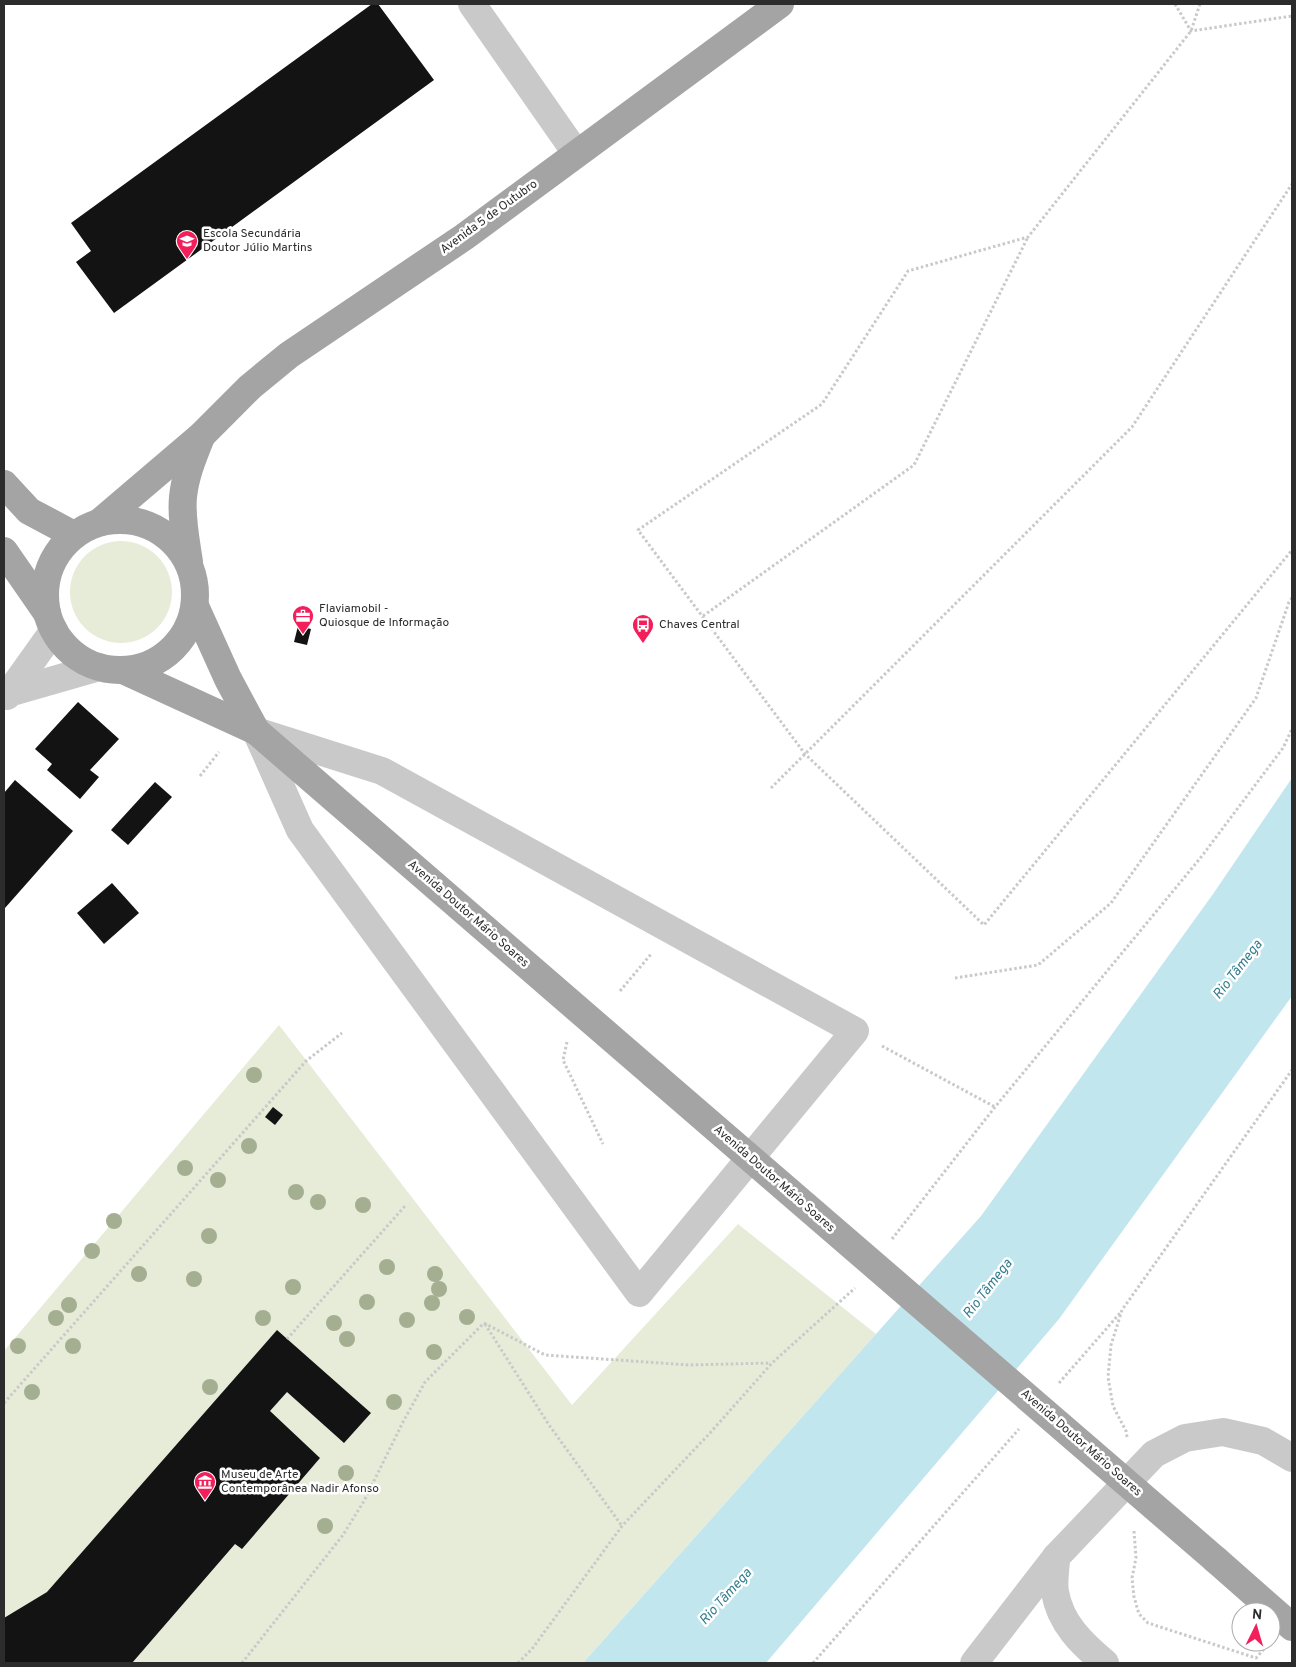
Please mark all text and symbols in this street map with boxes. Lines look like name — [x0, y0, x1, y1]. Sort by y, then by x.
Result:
street label: Avenida 5 de Outubro — [437, 176, 541, 258]
place label: Escola Secundária Doutor Júlio Martins — [203, 226, 312, 256]
school or university icon: Escola Secundária Doutor Júlio Martins — [175, 229, 199, 260]
place label: Flaviamobil - Quiosque de Informação — [319, 601, 449, 631]
office icon: Flaviamobil - Quiosque de Informação — [291, 604, 315, 635]
bus stop icon: Chaves Central — [631, 613, 655, 644]
place label: Chaves Central — [659, 617, 740, 633]
street label: Avenida Doutor Mário Soares — [404, 857, 532, 971]
water label: Rio Tâmega — [1210, 936, 1267, 1003]
street label: Avenida Doutor Mário Soares — [710, 1122, 838, 1236]
water label: Rio Tâmega — [960, 1255, 1017, 1322]
street label: Avenida Doutor Mário Soares — [1017, 1386, 1145, 1500]
place label: Museu de Arte Contemporânea Nadir Afonso — [221, 1467, 379, 1497]
museum icon: Museu de Arte Contemporânea Nadir Afonso — [193, 1470, 217, 1501]
water label: Rio Tâmega — [696, 1565, 756, 1629]
north arrow — [1231, 1602, 1281, 1652]
text: N — [1251, 1607, 1263, 1624]

